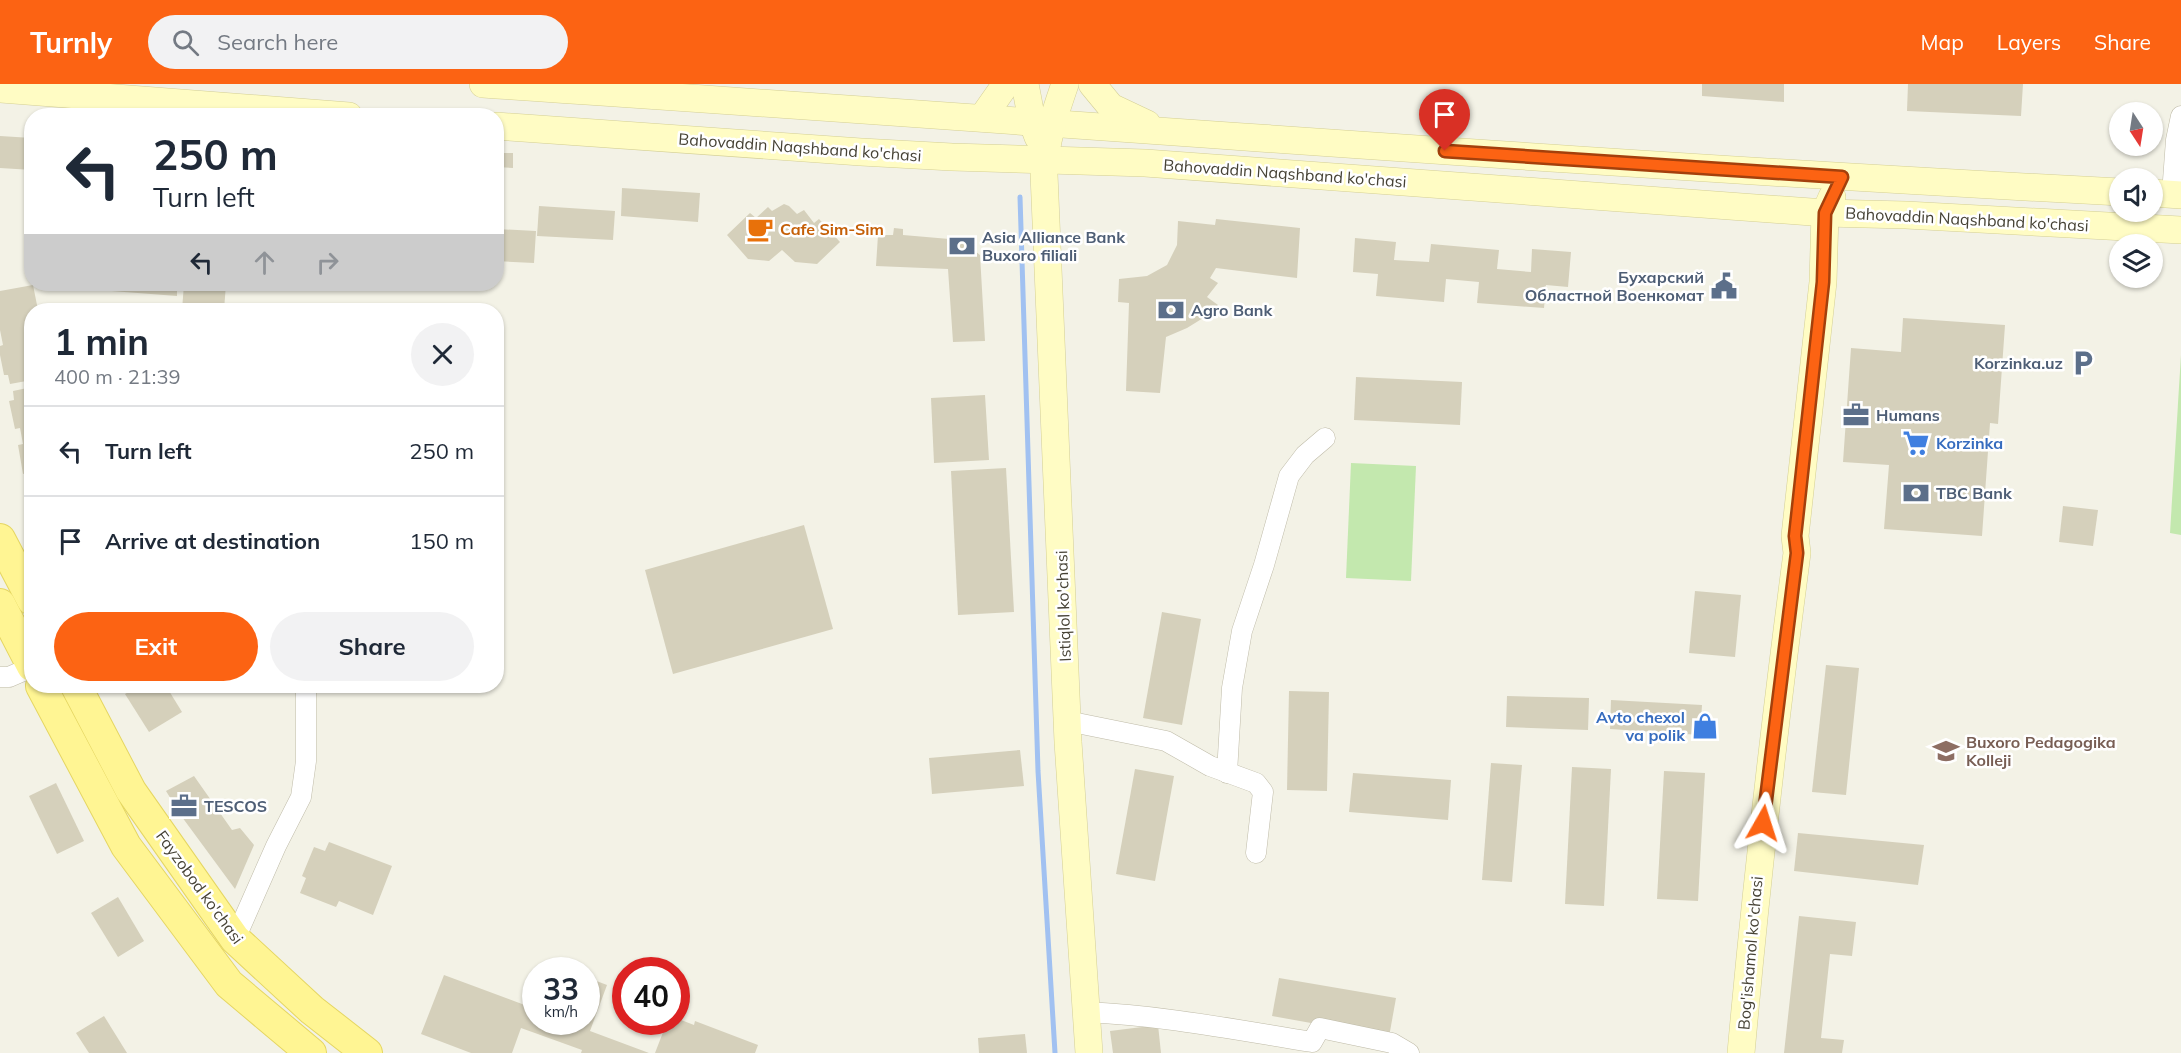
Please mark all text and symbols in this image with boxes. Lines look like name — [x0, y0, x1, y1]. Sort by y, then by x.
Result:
search box — [148, 15, 568, 69]
text: Turnly — [30, 25, 112, 60]
icon: search — [169, 26, 202, 59]
text: Search here — [217, 28, 338, 56]
text: Map — [1921, 29, 1964, 55]
text: Layers — [1997, 29, 2061, 55]
text: Share — [2094, 29, 2151, 55]
pin — [1419, 89, 1470, 151]
icon: arrive — [1428, 98, 1461, 131]
north arrow — [2109, 102, 2163, 156]
map controls — [2109, 102, 2163, 288]
text: 250 m — [153, 128, 278, 181]
street label: Bahovaddin Naqshband ko'chasi — [678, 129, 922, 165]
icon: left — [54, 132, 132, 210]
street label: Bahovaddin Naqshband ko'chasi — [1163, 155, 1407, 191]
button: sound — [2109, 168, 2163, 222]
text: Turn left — [153, 180, 255, 214]
street label: Bahovaddin Naqshband ko'chasi — [1845, 203, 2089, 235]
cafe icon: Cafe Sim-Sim — [745, 214, 775, 244]
place label: Cafe Sim-Sim — [780, 219, 884, 239]
place label: Asia Alliance Bank Buxoro filiali — [982, 227, 1126, 265]
bank icon: Asia Alliance Bank Buxoro filiali — [947, 231, 977, 261]
button: layers — [2109, 234, 2163, 288]
icon: left — [185, 246, 218, 279]
icon: ahead — [248, 246, 281, 279]
icon: right — [311, 246, 344, 279]
place label: Бухарский Областной Военкомат — [1525, 267, 1704, 305]
public building icon: Бухарский Областной Военкомат — [1709, 271, 1739, 301]
bank icon: Agro Bank — [1156, 295, 1186, 325]
place label: Agro Bank — [1191, 300, 1273, 320]
text: 1 min — [54, 319, 149, 364]
button: close — [411, 323, 474, 386]
parking icon: Korzinka.uz — [2068, 348, 2098, 378]
place label: Korzinka.uz — [1974, 353, 2063, 373]
text: 400 m · 21:39 — [54, 364, 180, 389]
office icon: Humans — [1841, 400, 1871, 430]
place label: Humans — [1876, 405, 1940, 425]
supermarket icon: Korzinka — [1901, 428, 1931, 458]
place label: Korzinka — [1936, 433, 2003, 453]
icon: left — [54, 435, 87, 468]
text: Turn left — [105, 437, 192, 465]
text: 250 m — [409, 437, 474, 465]
bank icon: TBC Bank — [1901, 478, 1931, 508]
place label: TBC Bank — [1936, 483, 2013, 503]
icon: arrive — [54, 525, 87, 558]
text: Arrive at destination — [105, 527, 320, 555]
text: 150 m — [409, 527, 474, 555]
street label: Istiqlol ko'chasi — [1051, 550, 1075, 662]
button: Exit — [54, 612, 258, 681]
button: Share — [270, 612, 474, 681]
place label: Avto chexol va polik — [1596, 707, 1686, 745]
shop icon: Avto chexol va polik — [1690, 711, 1720, 741]
place label: Buxoro Pedagogika Kolleji — [1966, 732, 2116, 770]
school or university icon: Buxoro Pedagogika Kolleji — [1931, 736, 1961, 766]
office icon: TESCOS — [169, 791, 199, 821]
position arrow — [1731, 791, 1795, 855]
place label: TESCOS — [204, 796, 267, 816]
street label: Fayzobod ko'chasi — [152, 826, 248, 948]
street label: Bog'ishamol ko'chasi — [1733, 875, 1767, 1031]
speed limit sign: 40 — [612, 957, 690, 1035]
text: 33 — [543, 970, 579, 1008]
text: km/h — [544, 1002, 578, 1021]

